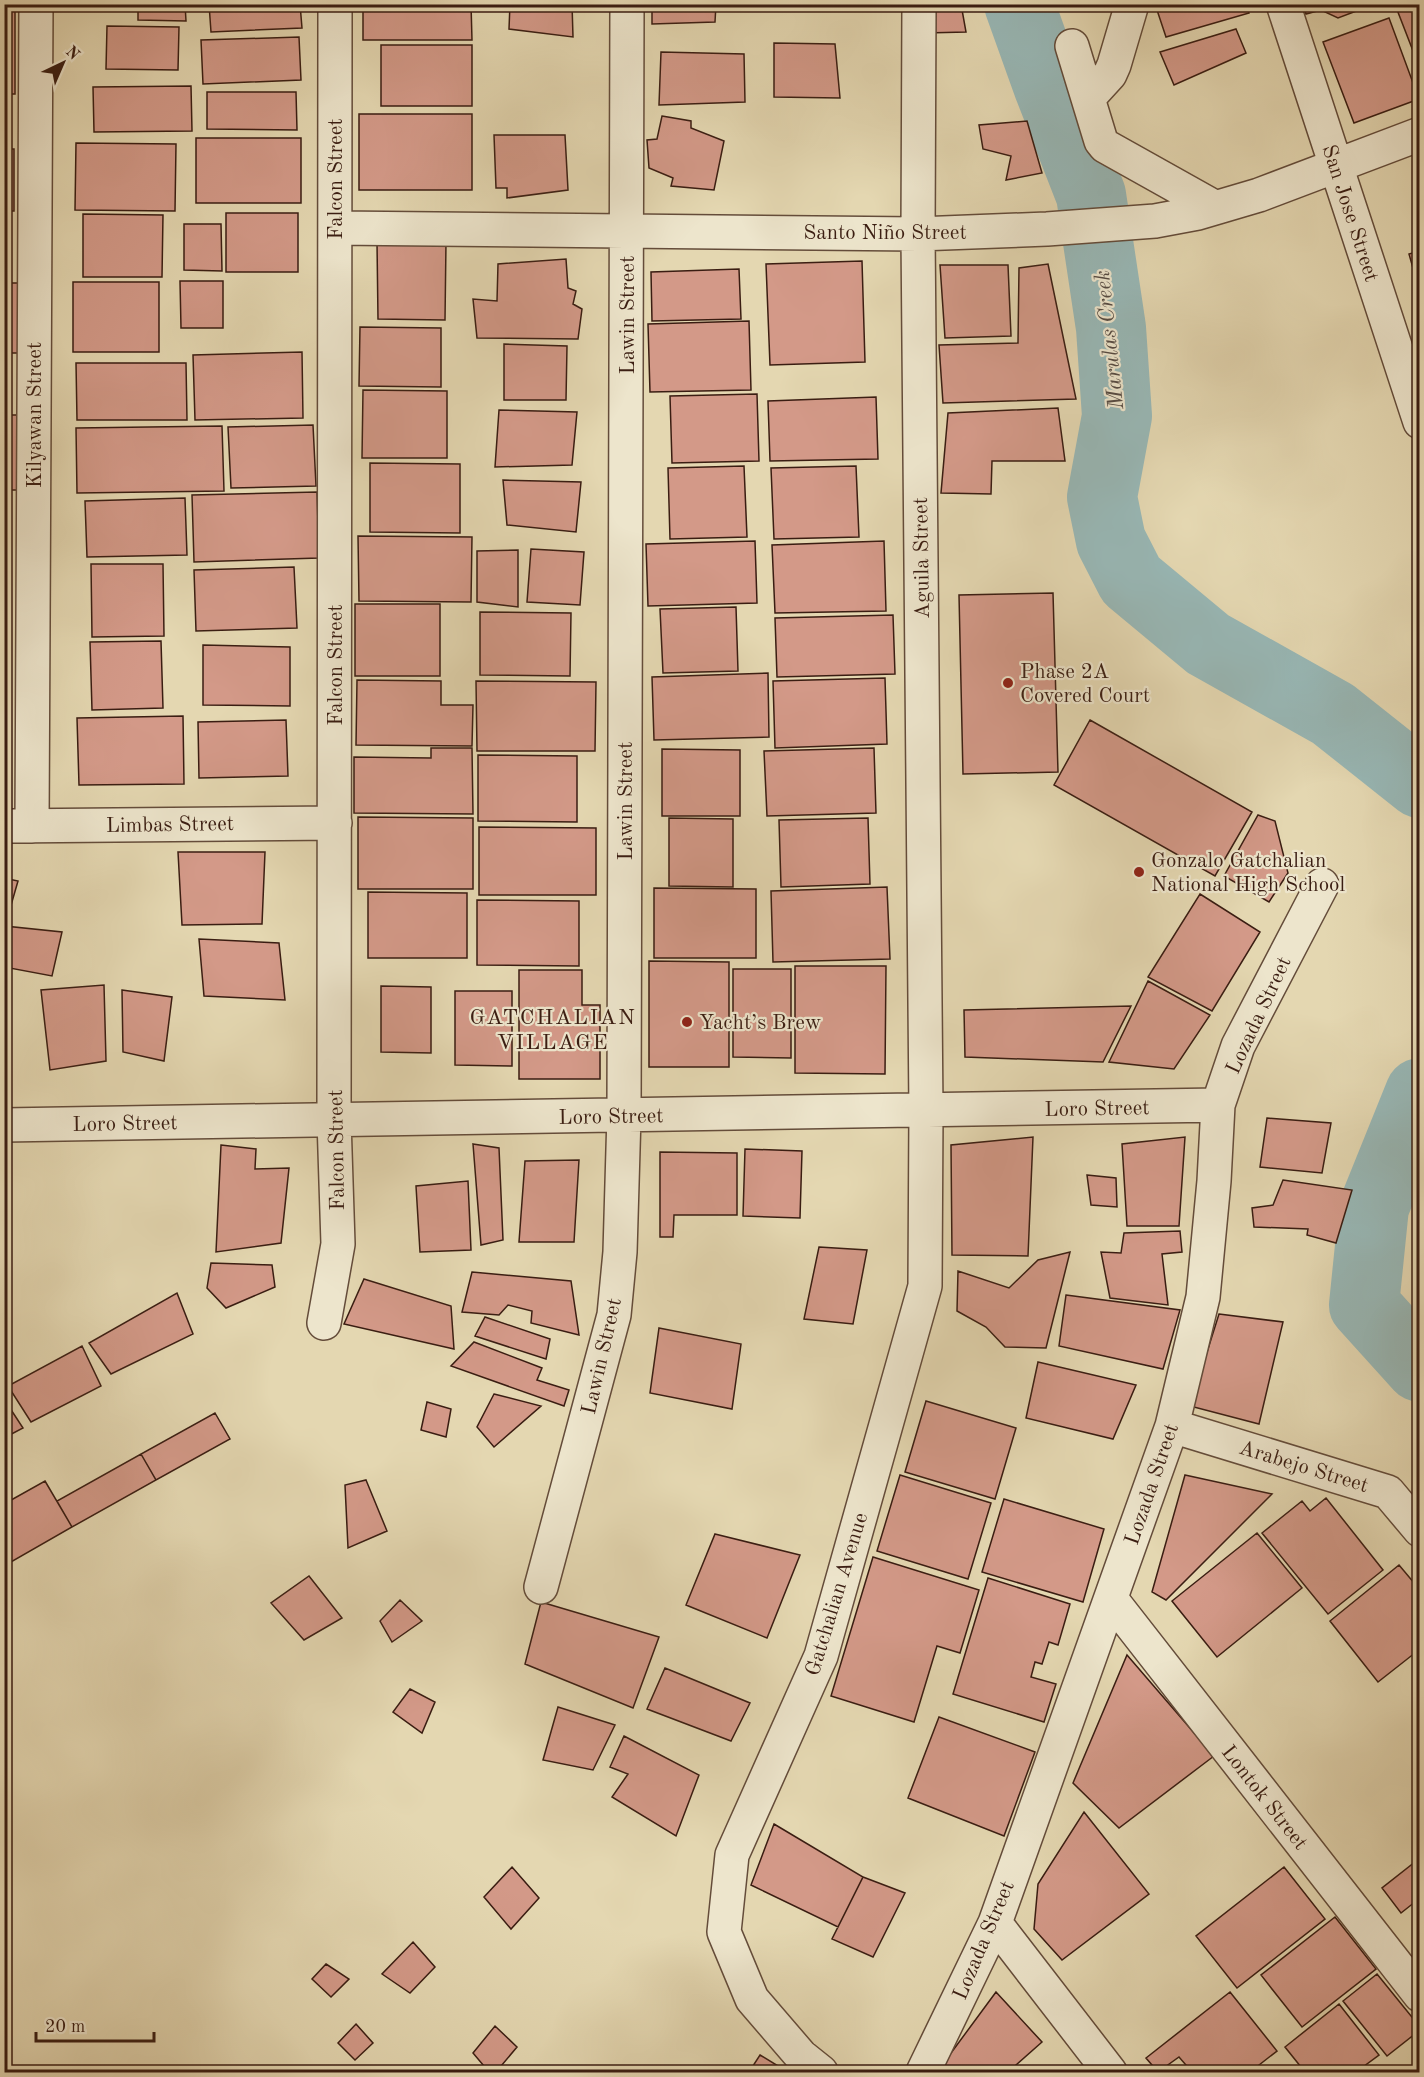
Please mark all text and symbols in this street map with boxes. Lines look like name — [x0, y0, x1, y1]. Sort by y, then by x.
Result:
north arrow — [33, 33, 93, 93]
text: N — [62, 44, 83, 64]
street label: Falcon Street — [326, 118, 347, 240]
street label: San Jose Street — [1318, 142, 1382, 285]
street label: Santo Niño Street — [803, 223, 967, 244]
street label: Lawin Street — [618, 256, 639, 374]
water label: Marulas Creek — [1092, 269, 1128, 412]
street label: Kilyawan Street — [25, 342, 46, 488]
street label: Aguila Street — [911, 497, 934, 619]
street label: Falcon Street — [326, 604, 347, 726]
place label: Phase 2A Covered Court — [1020, 662, 1150, 707]
marker: Phase 2A Covered Court — [1001, 676, 1015, 690]
street label: Lawin Street — [616, 742, 637, 860]
street label: Limbas Street — [106, 814, 234, 837]
place label: Gonzalo Gatchalian National High School — [1151, 851, 1346, 896]
marker: Gonzalo Gatchalian National High School — [1132, 865, 1146, 879]
street label: Lozada Street — [1223, 954, 1296, 1078]
district label: GATCHALIAN VILLAGE — [470, 1007, 636, 1054]
place label: Yacht’s Brew — [699, 1013, 821, 1034]
marker: Yacht’s Brew — [680, 1015, 694, 1029]
street label: Falcon Street — [326, 1089, 349, 1211]
street label: Loro Street — [1044, 1098, 1150, 1121]
street label: Loro Street — [558, 1106, 664, 1129]
street label: Loro Street — [72, 1113, 178, 1136]
street label: Lawin Street — [579, 1296, 626, 1417]
street label: Lozada Street — [1122, 1421, 1183, 1548]
street label: Arabejo Street — [1236, 1438, 1371, 1497]
street label: Gatchalian Avenue — [803, 1510, 872, 1679]
street label: Lontok Street — [1217, 1742, 1311, 1854]
street label: Lozada Street — [950, 1878, 1019, 2003]
scale bar — [36, 2005, 154, 2043]
text: 20 m — [45, 2018, 85, 2036]

